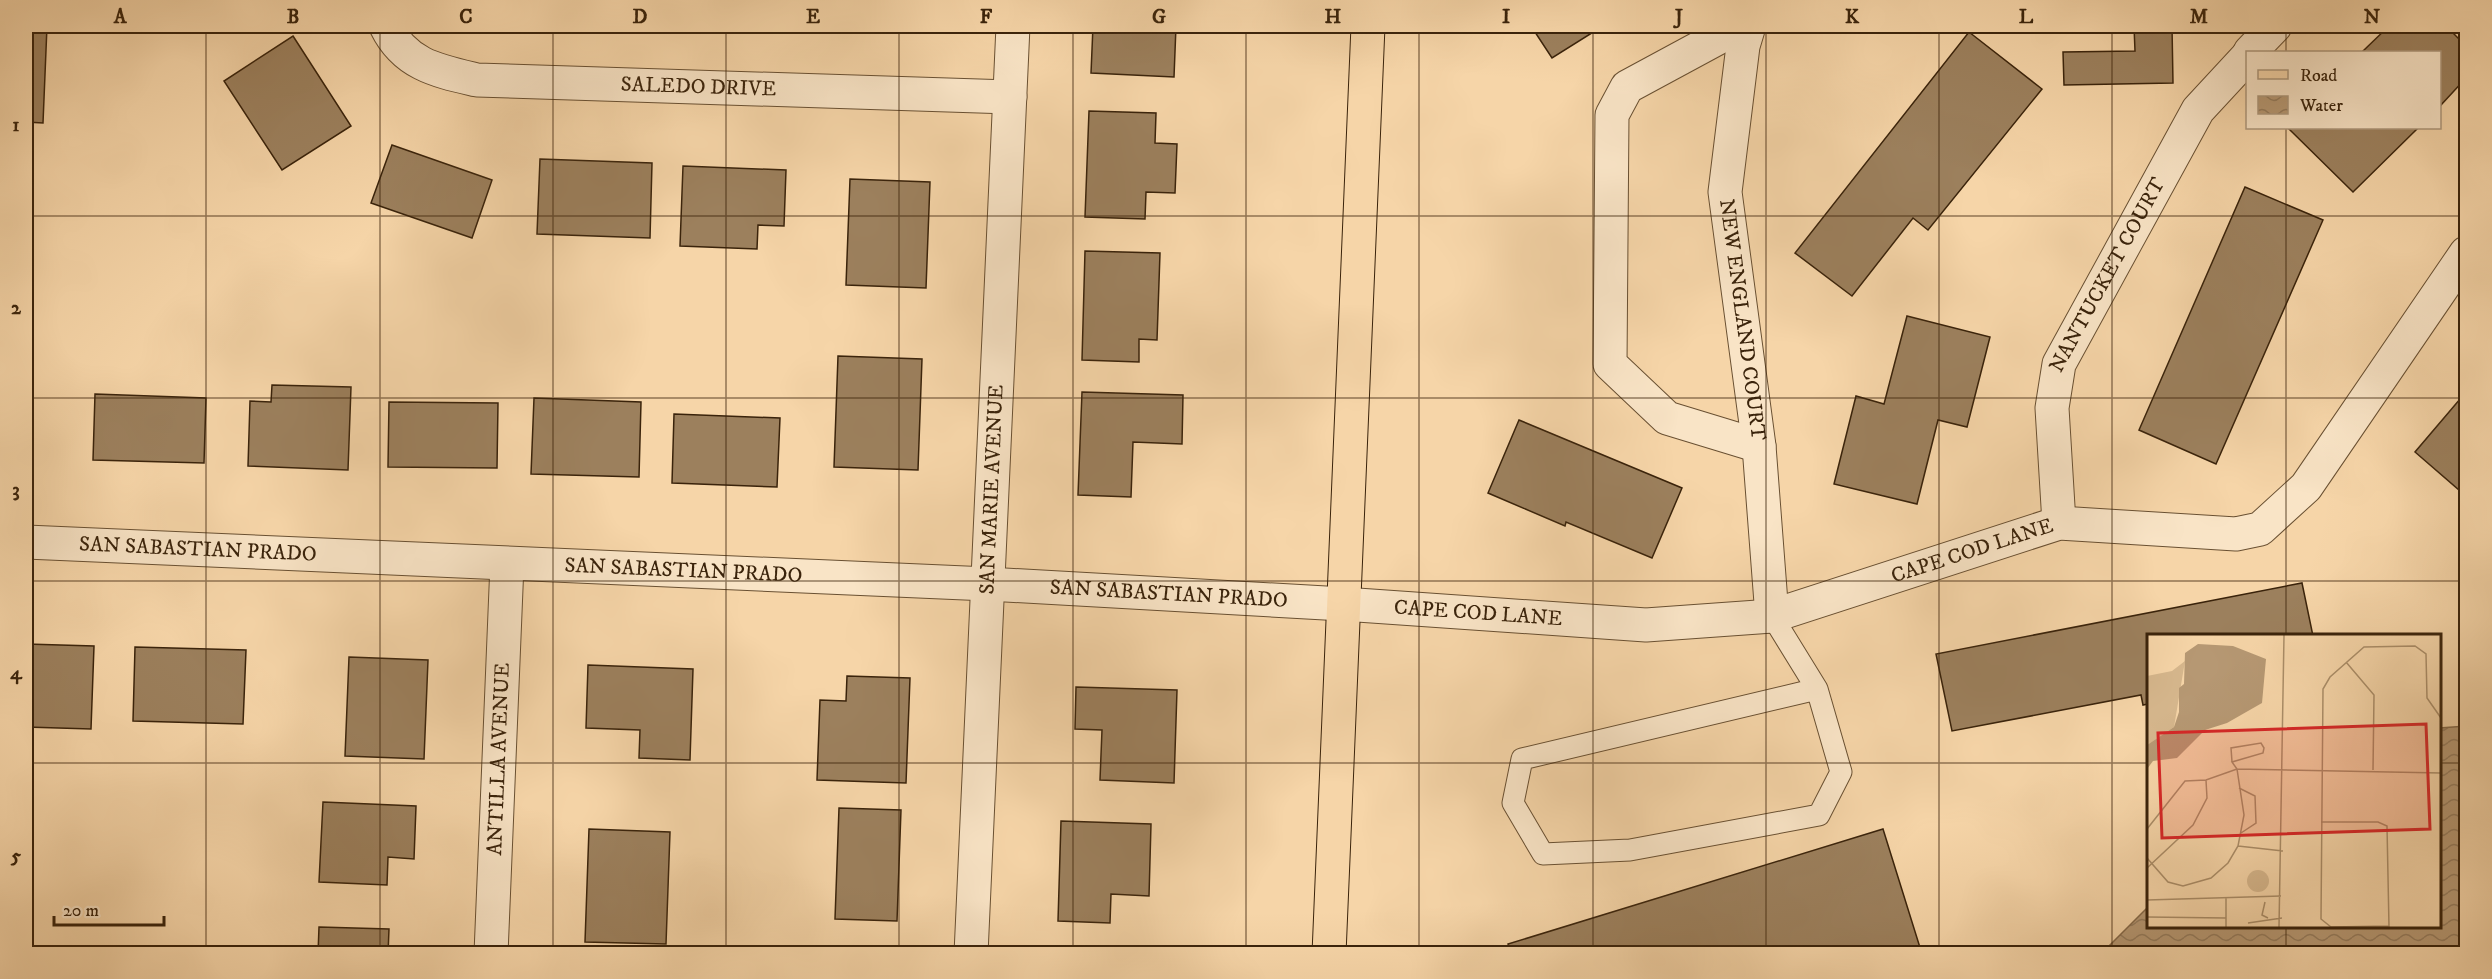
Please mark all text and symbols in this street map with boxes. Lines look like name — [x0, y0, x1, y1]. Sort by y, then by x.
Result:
text: A — [113, 5, 128, 30]
text: B — [287, 5, 299, 30]
text: C — [459, 5, 473, 30]
text: D — [633, 5, 648, 30]
text: E — [806, 5, 820, 30]
text: F — [980, 5, 993, 30]
text: G — [1152, 5, 1166, 30]
text: H — [1325, 5, 1342, 30]
text: I — [1502, 5, 1510, 30]
text: J — [1673, 5, 1683, 30]
text: K — [1845, 5, 1860, 30]
text: L — [2019, 5, 2034, 30]
text: M — [2190, 5, 2208, 30]
text: N — [2364, 5, 2381, 30]
legend — [2246, 51, 2441, 129]
text: Road — [2300, 65, 2337, 87]
street label: SALEDO DRIVE — [620, 72, 777, 103]
text: Water — [2299, 95, 2343, 117]
text: 1 — [12, 113, 20, 138]
street label: NANTUCKET COURT — [2044, 173, 2171, 377]
street label: NEW ENGLAND COURT — [1713, 197, 1771, 442]
text: 2 — [11, 296, 22, 321]
street label: SAN MARIE AVENUE — [974, 384, 1010, 595]
text: 3 — [12, 478, 20, 503]
street label: CAPE COD LANE — [1888, 513, 2057, 589]
street label: SAN SABASTIAN PRADO — [78, 531, 317, 568]
street label: SAN SABASTIAN PRADO — [564, 553, 803, 589]
street label: SAN SABASTIAN PRADO — [1049, 575, 1288, 614]
street label: CAPE COD LANE — [1393, 595, 1563, 632]
inset map — [2147, 634, 2441, 928]
text: 4 — [10, 661, 23, 686]
street label: ANTILLA AVENUE — [482, 662, 516, 856]
text: 5 — [10, 844, 21, 869]
scale bar — [54, 889, 164, 927]
text: 20 m — [63, 900, 99, 922]

